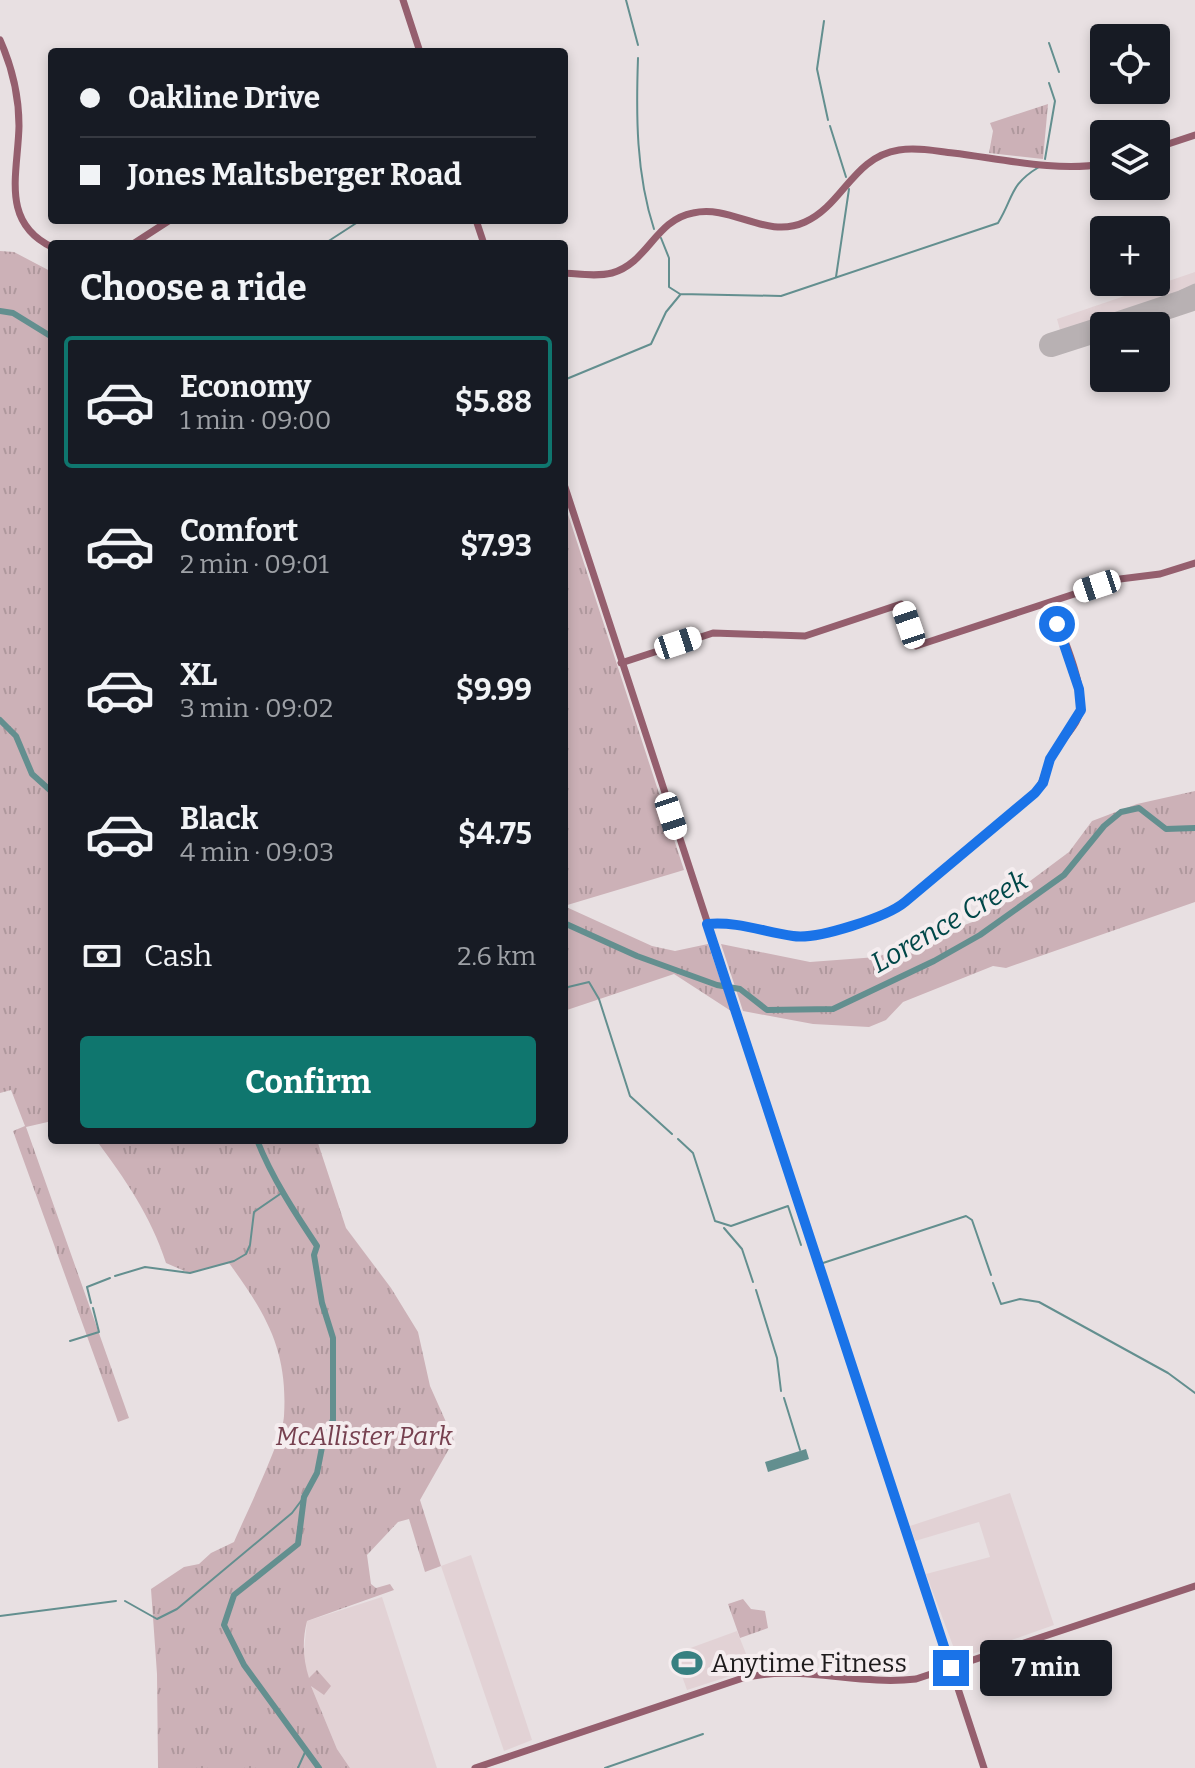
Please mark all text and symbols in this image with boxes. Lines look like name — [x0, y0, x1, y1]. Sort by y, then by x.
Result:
map controls — [1090, 24, 1170, 392]
button: locate — [1090, 24, 1170, 104]
text: Oakline Drive — [128, 80, 320, 116]
button: layers — [1090, 120, 1170, 200]
text: Jones Maltsberger Road — [128, 157, 462, 193]
button: + — [1090, 216, 1170, 296]
text: Choose a ride — [80, 266, 307, 310]
button: − — [1090, 312, 1170, 392]
icon: car — [84, 366, 156, 438]
text: Economy — [180, 369, 311, 405]
text: $5.88 — [455, 384, 532, 420]
text: 1 min · 09:00 — [180, 405, 331, 436]
icon: car — [84, 510, 156, 582]
text: Comfort — [180, 513, 298, 549]
text: $7.93 — [460, 528, 532, 564]
text: 2 min · 09:01 — [180, 549, 329, 580]
car — [1070, 567, 1124, 605]
car — [890, 598, 928, 652]
route start — [1039, 606, 1075, 642]
car — [651, 624, 705, 662]
icon: car — [84, 654, 156, 726]
text: XL — [180, 657, 217, 693]
text: $9.99 — [456, 672, 532, 708]
text: 3 min · 09:02 — [180, 693, 333, 724]
car — [652, 789, 690, 843]
icon: car — [84, 798, 156, 870]
text: Black — [180, 801, 258, 837]
text: $4.75 — [458, 816, 532, 852]
text: 4 min · 09:03 — [180, 837, 334, 868]
water label: Lorence Creek — [865, 863, 1034, 980]
icon: cash — [80, 934, 124, 978]
text: Cash — [144, 938, 212, 974]
text: 2.6 km — [457, 941, 536, 972]
button: Confirm — [80, 1036, 536, 1128]
park label: McAllister Park — [275, 1421, 453, 1452]
callout: 7 min — [979, 1640, 1111, 1696]
sports icon: Anytime Fitness — [670, 1646, 704, 1680]
place label: Anytime Fitness — [711, 1648, 907, 1679]
route end — [933, 1650, 969, 1686]
text: 7 min — [1012, 1652, 1080, 1683]

